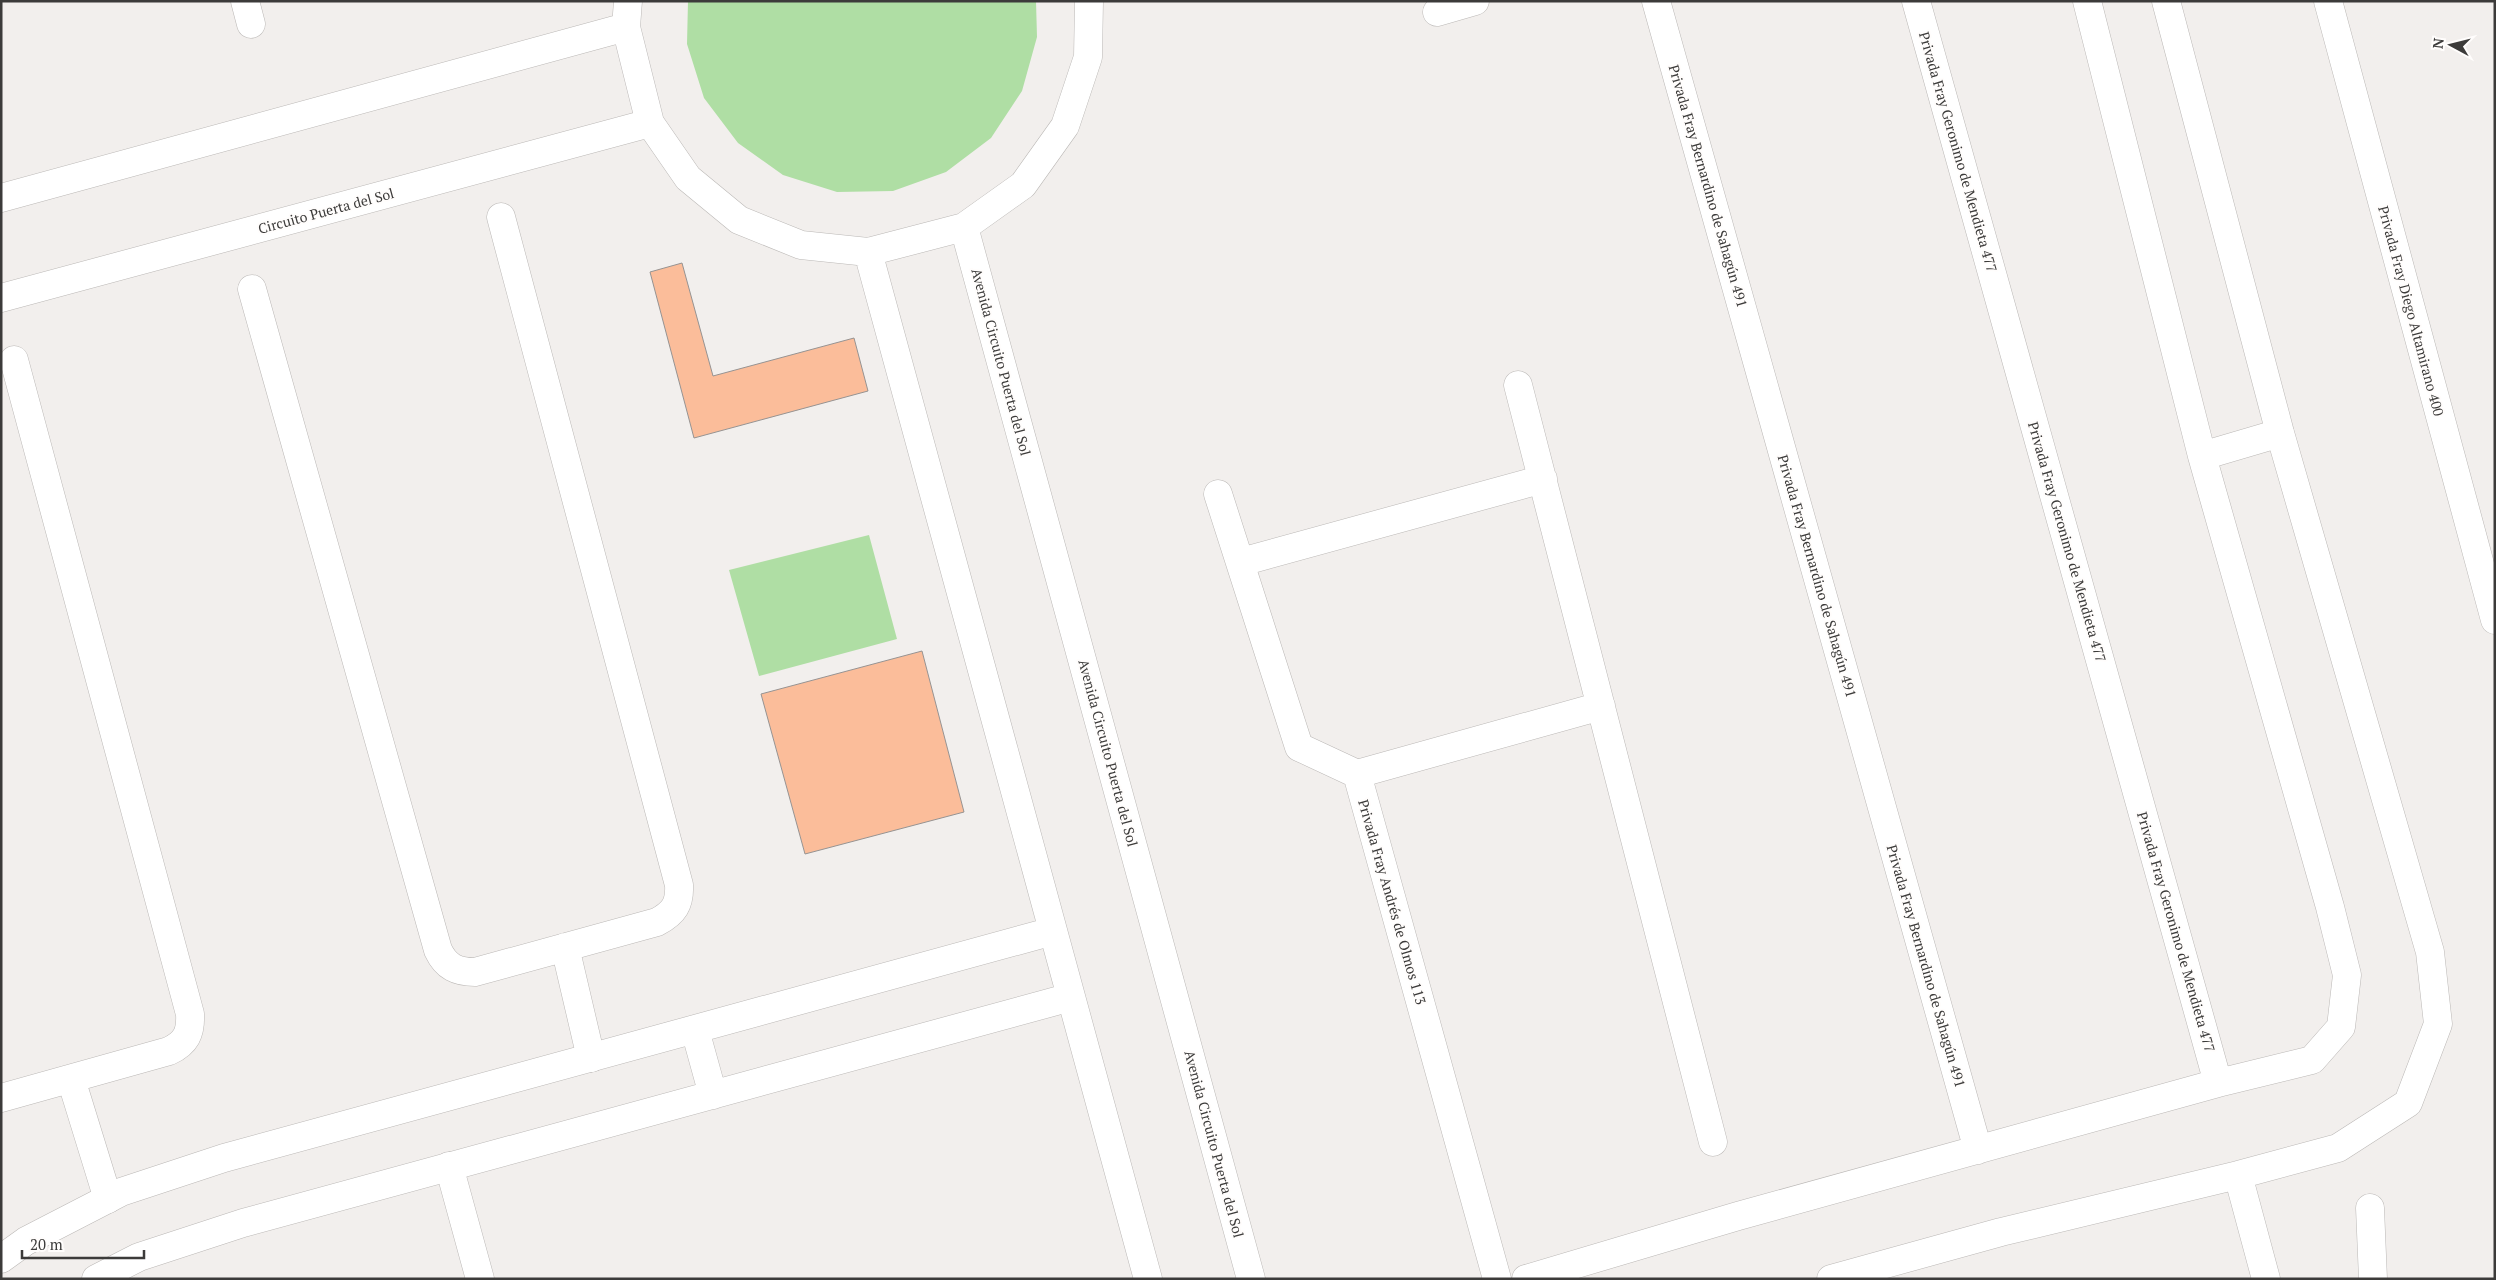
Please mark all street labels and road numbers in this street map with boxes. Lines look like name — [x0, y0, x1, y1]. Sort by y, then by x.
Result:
street label: Privada Fray Geronimo de Mendieta 477 — [1915, 29, 2002, 274]
street label: Privada Fray Bernardino de Sahagún 491 — [1665, 62, 1752, 309]
street label: Circuito Puerta del Sol — [256, 183, 396, 238]
street label: Privada Fray Diego Altamirano 400 — [2374, 204, 2449, 418]
street label: Avenida Circuito Puerta del Sol — [967, 266, 1036, 458]
street label: Privada Fray Geronimo de Mendieta 477 — [2024, 419, 2111, 664]
street label: Privada Fray Bernardino de Sahagún 491 — [1774, 452, 1861, 699]
street label: Avenida Circuito Puerta del Sol — [1074, 657, 1143, 849]
street label: Privada Fray Andrés de Olmos 113 — [1354, 797, 1431, 1007]
street label: Privada Fray Geronimo de Mendieta 477 — [2133, 809, 2220, 1054]
street label: Privada Fray Bernardino de Sahagún 491 — [1883, 842, 1970, 1089]
street label: Avenida Circuito Puerta del Sol — [1180, 1048, 1249, 1240]

